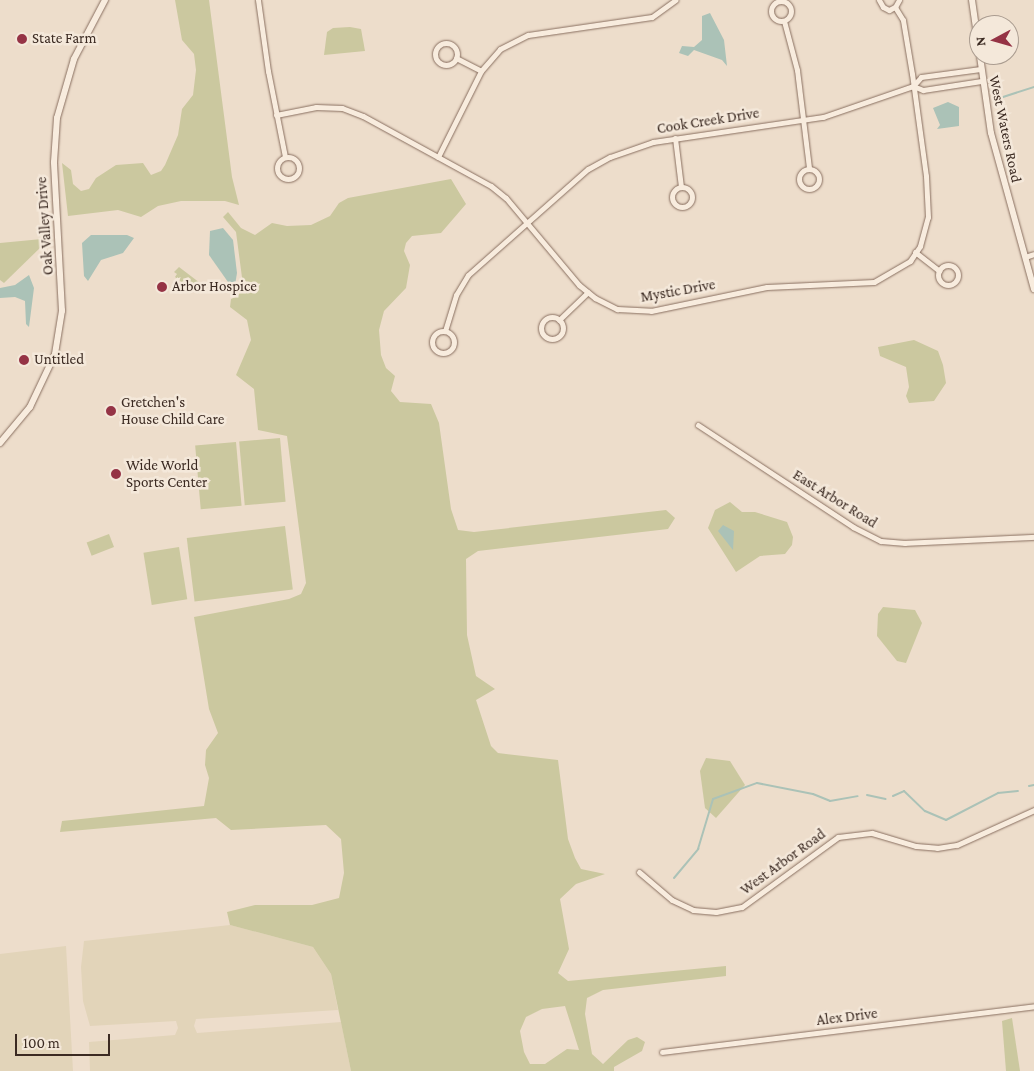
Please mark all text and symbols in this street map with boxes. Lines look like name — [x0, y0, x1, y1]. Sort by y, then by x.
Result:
north arrow — [969, 15, 1019, 65]
place label: State Farm — [32, 30, 97, 48]
marker: State Farm — [16, 33, 28, 45]
text: N — [972, 36, 989, 47]
street label: West Waters Road — [985, 74, 1025, 184]
street label: Cook Creek Drive — [656, 104, 760, 138]
street label: Oak Valley Drive — [33, 176, 57, 276]
street label: Mystic Drive — [639, 276, 717, 306]
place label: Arbor Hospice — [172, 278, 257, 296]
marker: Arbor Hospice — [156, 281, 168, 293]
place label: Untitled — [34, 351, 84, 369]
marker: Untitled — [18, 354, 30, 366]
place label: Gretchen's House Child Care — [121, 393, 224, 428]
marker: Gretchen's House Child Care — [105, 405, 117, 417]
place label: Wide World Sports Center — [126, 456, 207, 491]
street label: East Arbor Road — [789, 466, 881, 532]
marker: Wide World Sports Center — [110, 468, 122, 480]
street label: West Arbor Road — [737, 825, 829, 899]
street label: Alex Drive — [815, 1004, 879, 1030]
scale bar — [18, 1024, 112, 1056]
text: 100 m — [23, 1035, 60, 1051]

